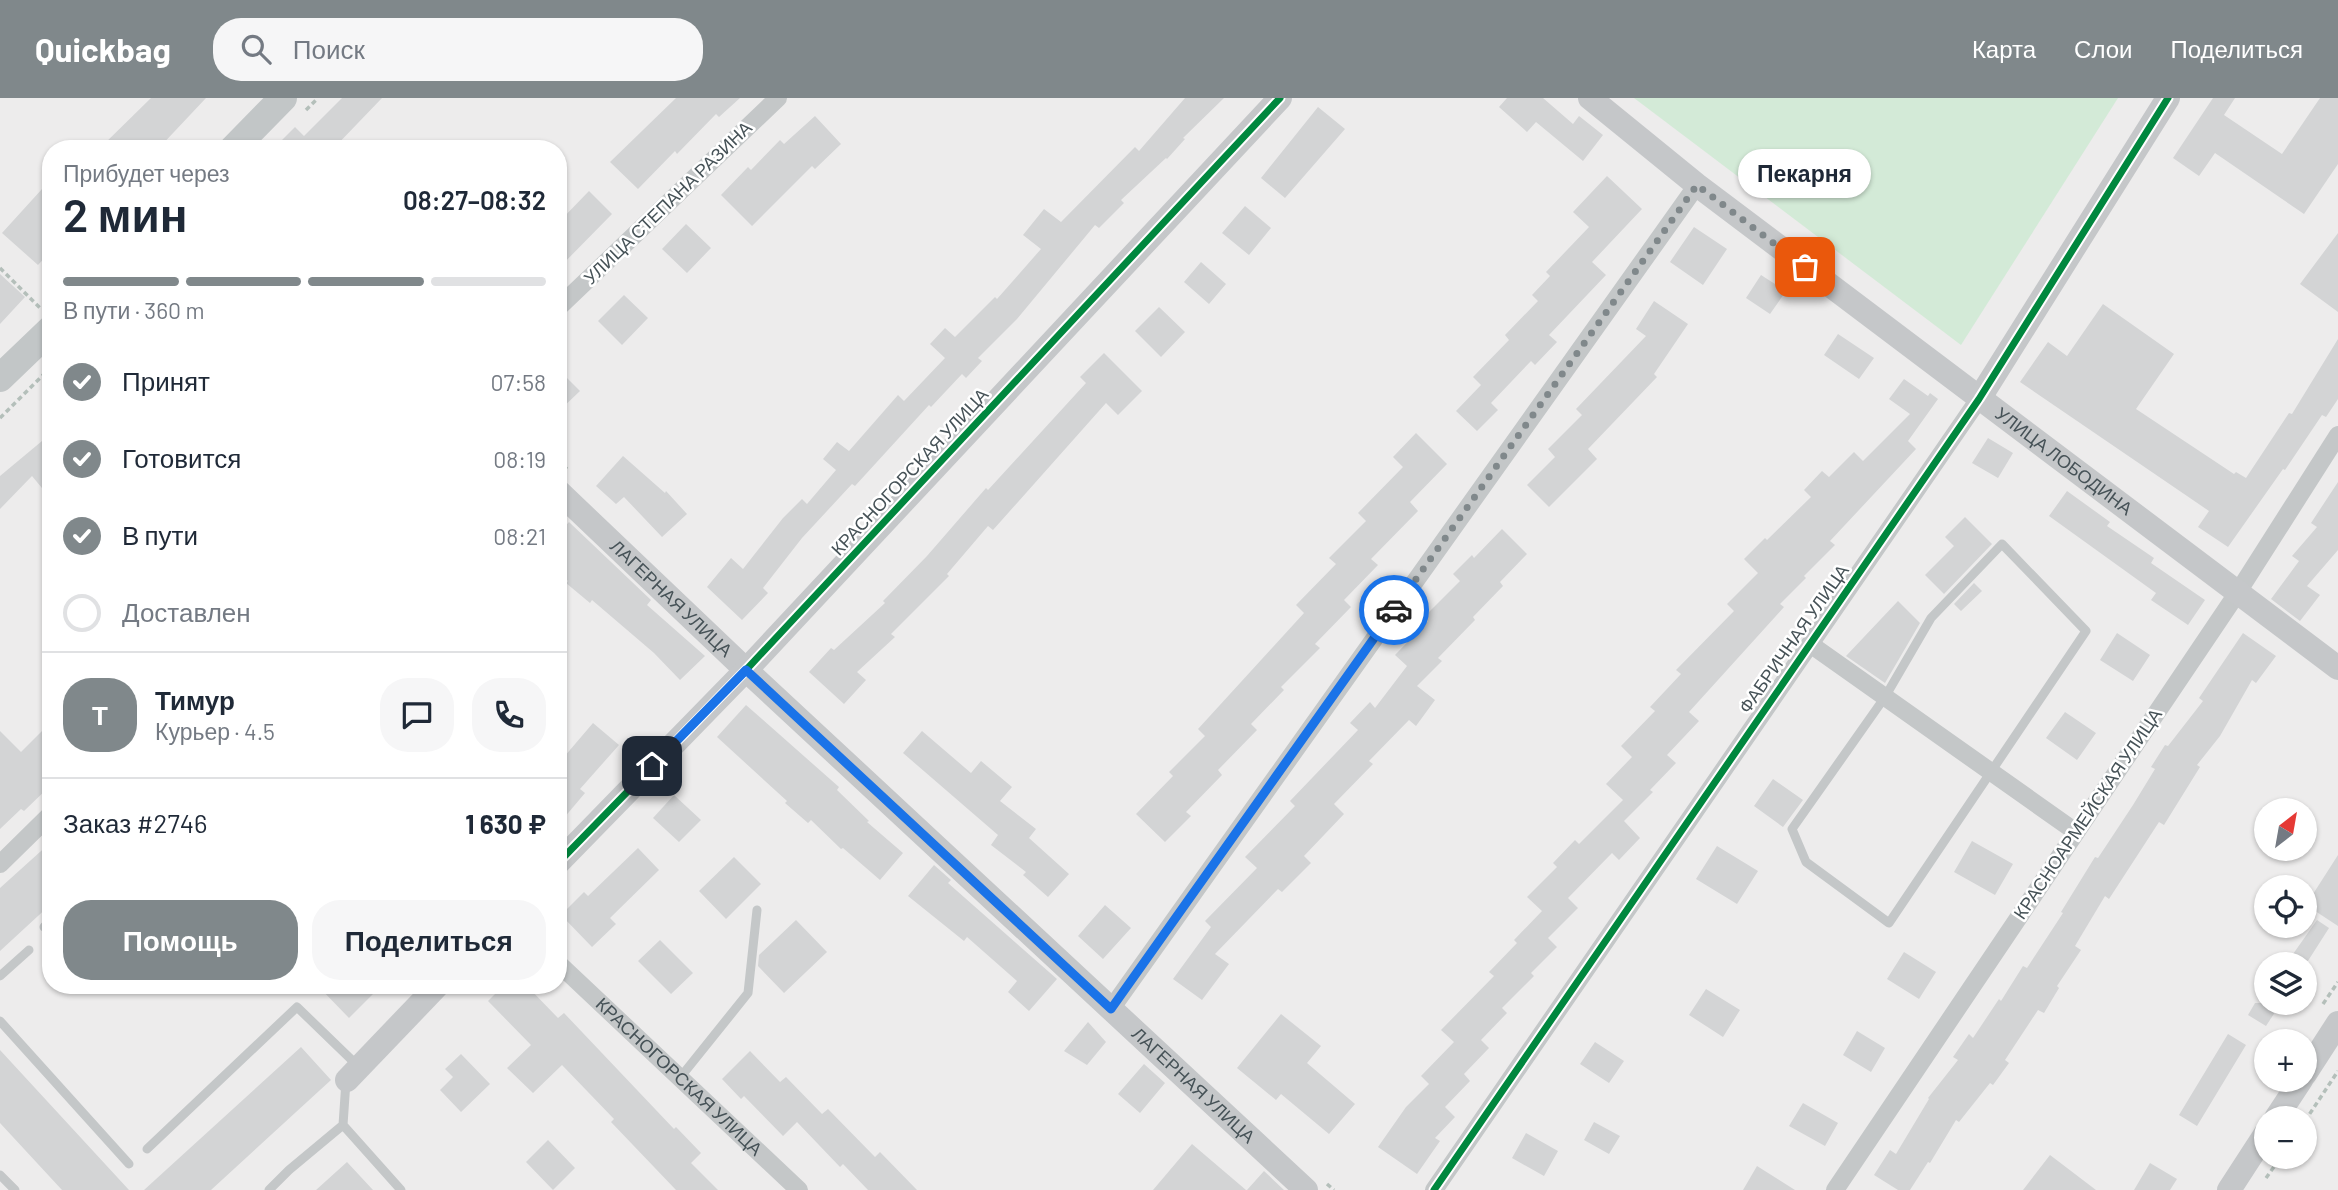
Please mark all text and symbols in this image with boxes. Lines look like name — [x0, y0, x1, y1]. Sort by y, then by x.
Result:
search box — [213, 18, 703, 81]
text: Quickbag — [35, 29, 171, 69]
icon: search — [237, 30, 275, 68]
text: Поиск — [293, 33, 365, 64]
text: Карта — [1972, 34, 2036, 63]
text: Слои — [2074, 34, 2132, 63]
text: Поделиться — [2170, 34, 2303, 63]
street label: УЛИЦА СТЕПАНА РАЗИНА — [579, 116, 756, 288]
callout: Пекарня — [1738, 148, 1871, 197]
text: Прибудет через — [63, 159, 230, 187]
text: Пекарня — [1757, 159, 1852, 187]
text: 08:27–08:32 — [403, 184, 546, 215]
text: 2 мин — [63, 186, 188, 241]
pin — [1775, 237, 1835, 297]
icon: bag — [1786, 248, 1824, 286]
text: В пути · 360 m — [63, 296, 205, 324]
icon: check — [63, 363, 101, 401]
text: Принят — [122, 365, 210, 396]
text: 07:58 — [491, 368, 546, 396]
street label: КРАСНОГОРСКАЯ УЛИЦА — [826, 383, 992, 559]
street label: УЛИЦА ЛОБОДИНА — [1991, 402, 2137, 519]
icon: check — [63, 440, 101, 478]
text: Готовится — [122, 442, 241, 473]
text: 08:19 — [493, 445, 546, 473]
icon: check — [63, 517, 101, 555]
text: В пути — [122, 519, 198, 550]
text: 08:21 — [493, 522, 546, 550]
street label: ЛАГЕРНАЯ УЛИЦА — [606, 535, 737, 661]
street label: ФАБРИЧНАЯ УЛИЦА — [1734, 560, 1853, 717]
courier — [1359, 575, 1429, 645]
icon: car — [1375, 591, 1413, 629]
text: Доставлен — [122, 596, 251, 627]
button: chat — [380, 678, 454, 752]
button: phone — [472, 678, 546, 752]
text: Тимур — [155, 684, 235, 715]
text: Т — [92, 699, 108, 730]
street label: КРАСНОАРМЕЙСКАЯ УЛИЦА — [2008, 704, 2166, 923]
text: Курьер · 4.5 — [155, 717, 275, 745]
pin — [622, 736, 682, 796]
icon: home — [633, 747, 671, 785]
north arrow — [2254, 798, 2317, 861]
map controls — [2254, 798, 2317, 1169]
text: Заказ #2746 — [63, 807, 207, 838]
text: 1 630 ₽ — [465, 808, 546, 839]
button: locate — [2254, 875, 2317, 938]
button: Помощь — [63, 900, 298, 980]
button: Поделиться — [312, 900, 546, 980]
button: layers — [2254, 952, 2317, 1015]
street label: КРАСНОГОРСКАЯ УЛИЦА — [592, 992, 767, 1160]
street label: ЛАГЕРНАЯ УЛИЦА — [1128, 1022, 1260, 1147]
button: + — [2254, 1029, 2317, 1092]
button: − — [2254, 1106, 2317, 1169]

